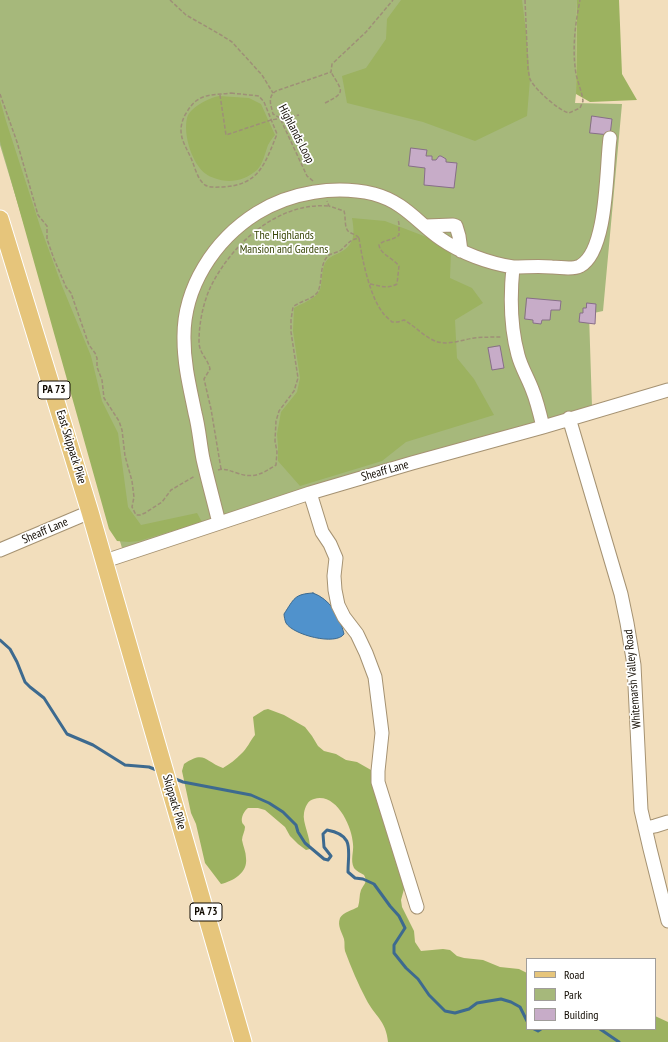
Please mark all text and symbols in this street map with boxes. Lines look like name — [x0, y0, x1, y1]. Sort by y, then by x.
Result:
street label: Highlands Loop — [275, 102, 317, 166]
park label: The Highlands Mansion and Gardens — [240, 229, 328, 257]
road number: PA 73 — [38, 381, 70, 399]
street label: East Skippack Pike — [53, 408, 89, 486]
street label: Sheaff Lane — [360, 457, 410, 485]
street label: Sheaff Lane — [20, 515, 70, 547]
street label: Whitemarsh Valley Road — [621, 629, 645, 729]
street label: Skippack Pike — [159, 773, 189, 831]
road number: PA 73 — [190, 903, 222, 921]
legend — [526, 958, 656, 1030]
text: Road — [564, 967, 584, 982]
text: Park — [564, 987, 582, 1002]
text: Building — [564, 1007, 599, 1022]

